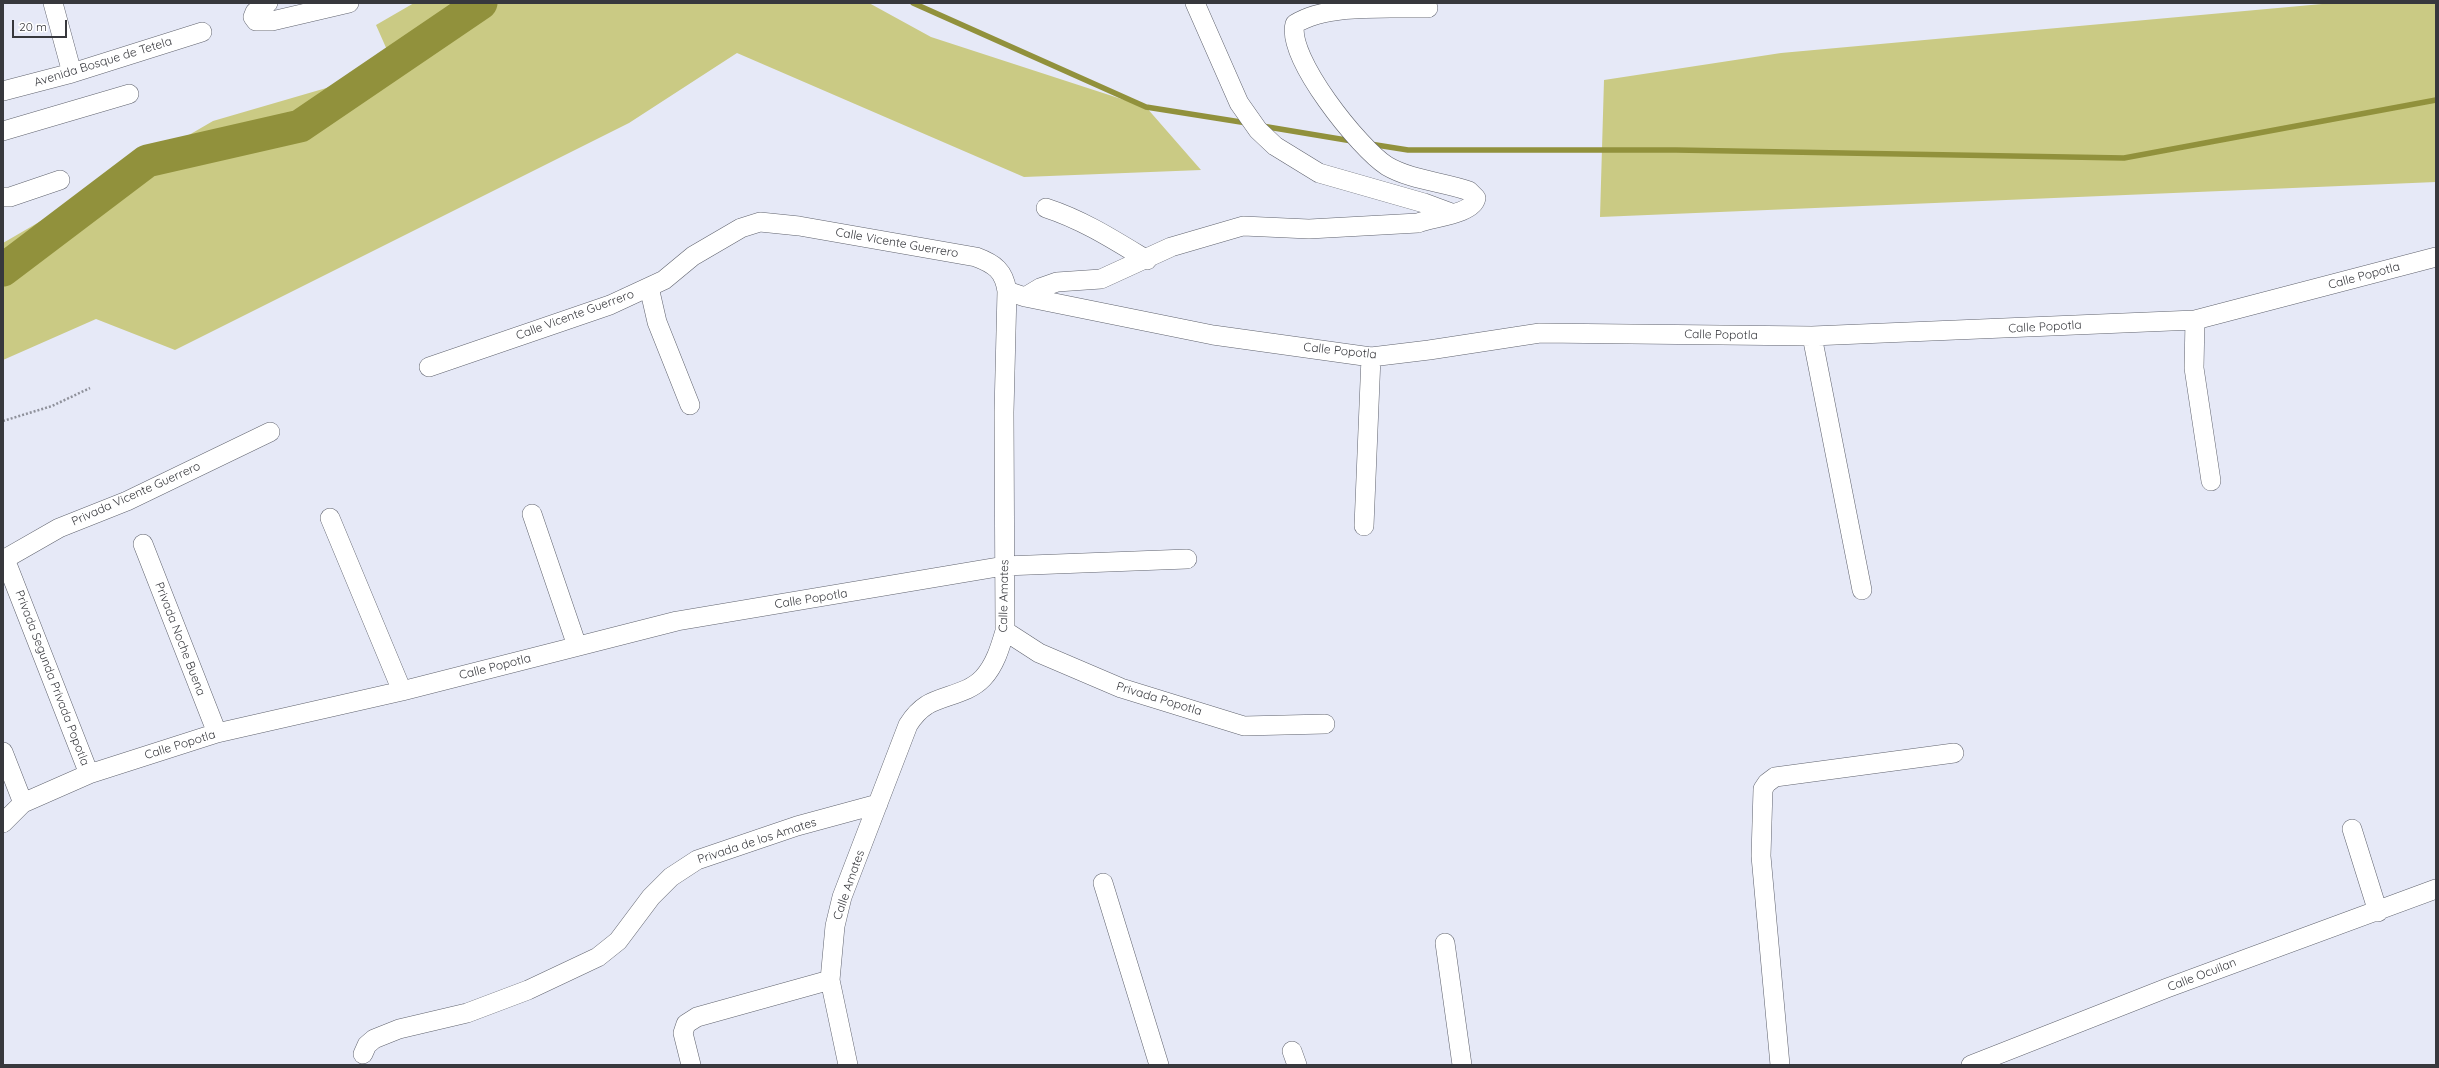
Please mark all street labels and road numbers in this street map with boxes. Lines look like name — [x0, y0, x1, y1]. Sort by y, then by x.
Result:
street label: Avenida Bosque de Tetela — [32, 34, 174, 90]
street label: Calle Vicente Guerrero — [834, 225, 960, 261]
street label: Calle Popotla — [2327, 260, 2401, 292]
street label: Calle Vicente Guerrero — [514, 287, 636, 343]
street label: Calle Popotla — [2008, 318, 2082, 336]
street label: Calle Popotla — [1684, 327, 1758, 343]
street label: Calle Popotla — [1303, 340, 1377, 362]
street label: Privada Vicente Guerrero — [69, 459, 203, 529]
street label: Calle Amates — [996, 559, 1012, 633]
street label: Privada Noche Buena — [152, 580, 208, 698]
street label: Calle Popotla — [774, 586, 848, 612]
street label: Privada Segunda Privada Popotla — [12, 588, 92, 768]
street label: Calle Popotla — [458, 651, 532, 683]
street label: Privada Popotla — [1115, 679, 1203, 719]
street label: Calle Popotla — [143, 727, 217, 763]
street label: Privada de los Amates — [696, 815, 818, 867]
street label: Calle Amates — [830, 848, 868, 922]
street label: Calle Ocuilan — [2166, 955, 2238, 995]

